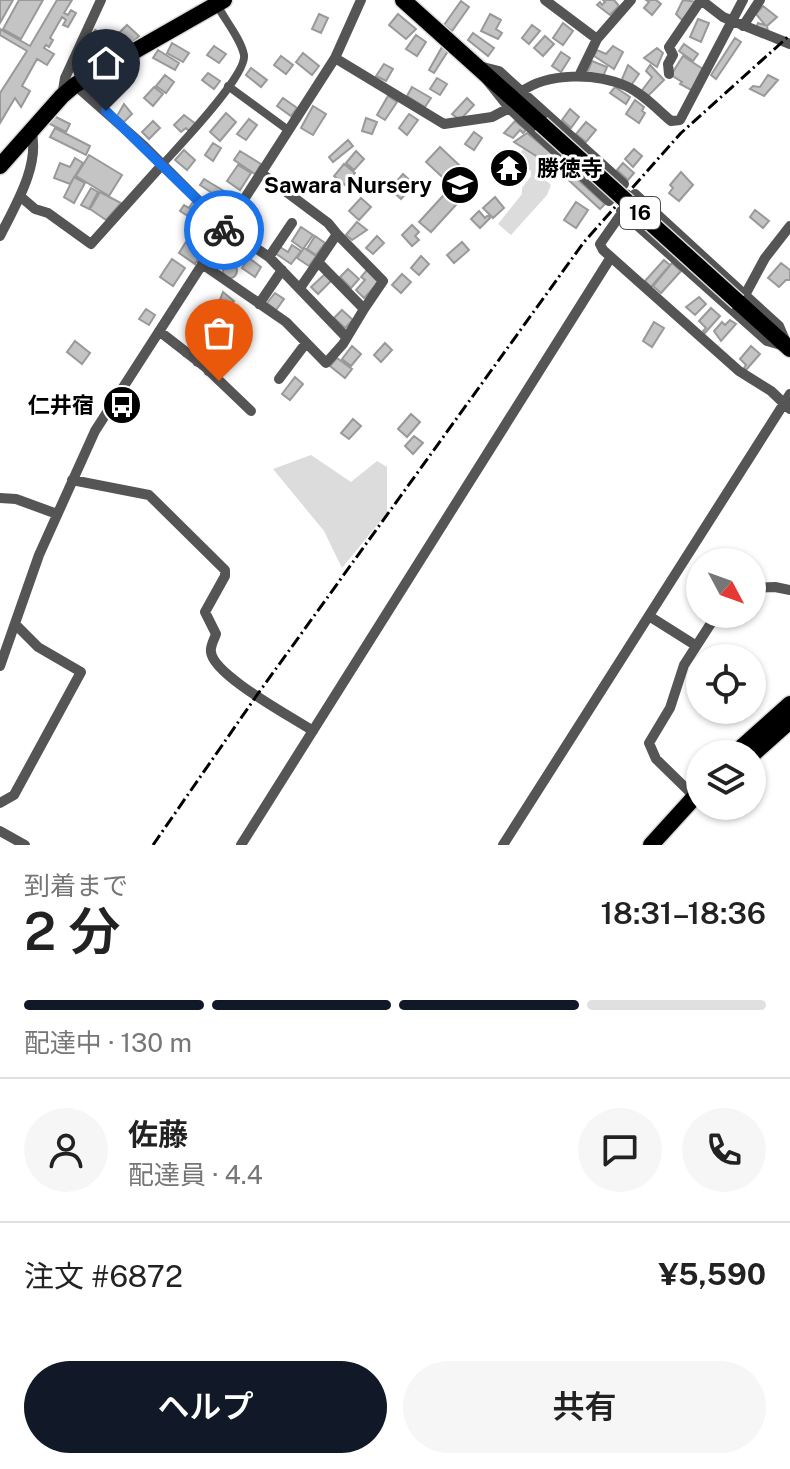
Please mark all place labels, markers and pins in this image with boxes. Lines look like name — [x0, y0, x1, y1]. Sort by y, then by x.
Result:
pin — [72, 29, 140, 111]
temple icon: 勝徳寺 — [488, 147, 530, 189]
place label: 勝徳寺 — [537, 155, 603, 181]
school or university icon: Sawara Nursery — [439, 164, 481, 206]
place label: Sawara Nursery — [264, 172, 433, 198]
pin — [185, 299, 253, 381]
bus stop icon: 仁井宿 — [101, 384, 143, 426]
place label: 仁井宿 — [28, 392, 94, 418]

